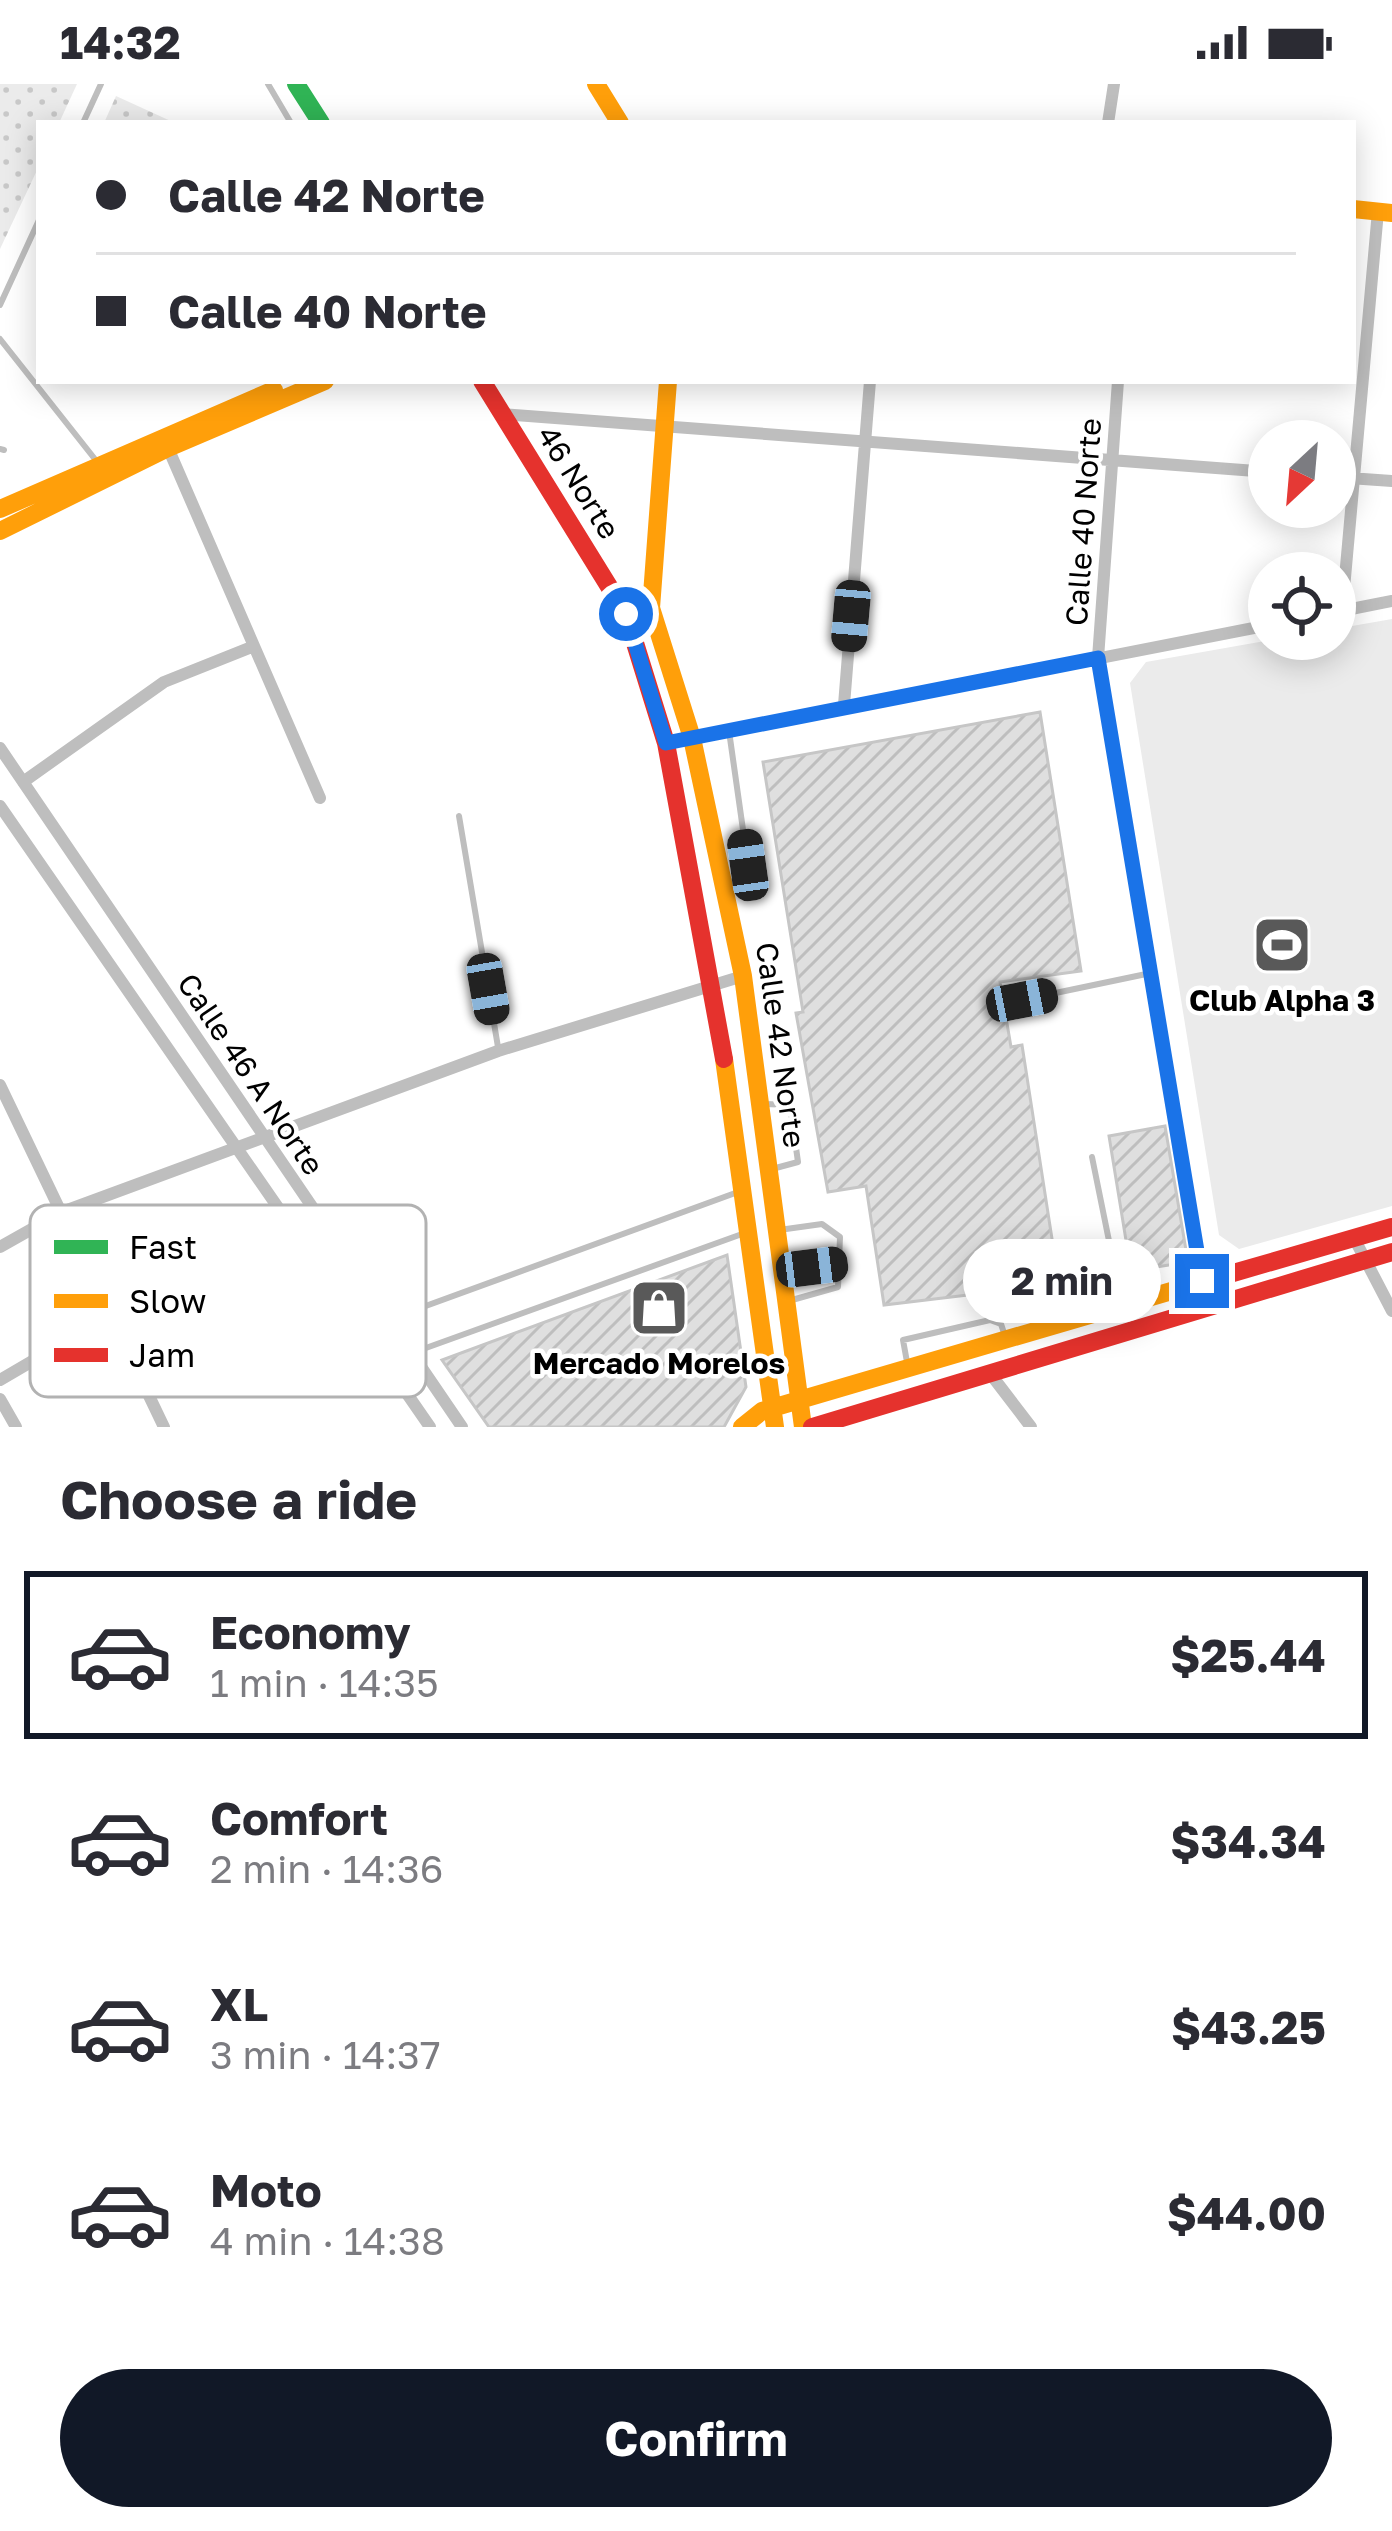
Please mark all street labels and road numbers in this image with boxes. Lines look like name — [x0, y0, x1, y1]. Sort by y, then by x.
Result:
street label: Calle 40 Norte — [1058, 417, 1108, 627]
street label: 46 Norte — [530, 419, 628, 545]
street label: Calle 42 Norte — [749, 940, 813, 1150]
street label: Calle 46 A Norte — [170, 966, 332, 1182]

